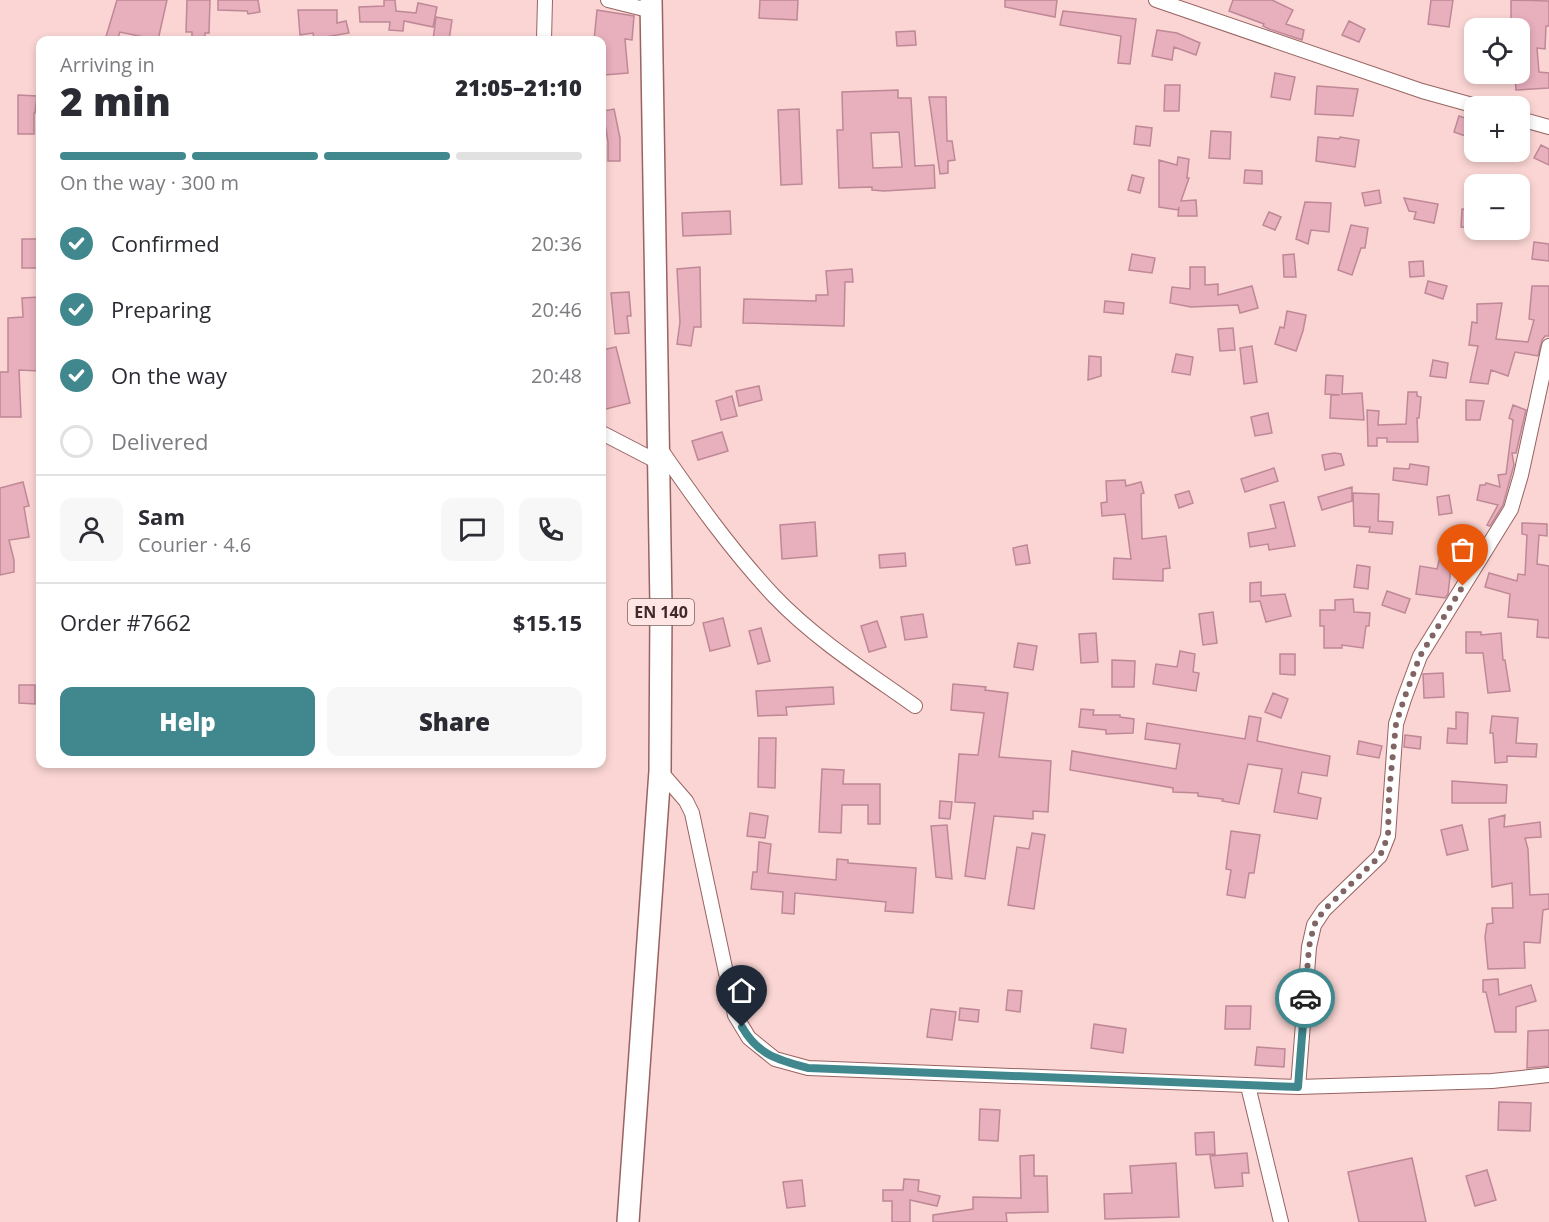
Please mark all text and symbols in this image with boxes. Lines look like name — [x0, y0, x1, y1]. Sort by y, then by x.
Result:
map controls — [1464, 18, 1530, 240]
button: locate — [1464, 18, 1530, 84]
text: Arriving in — [60, 51, 155, 78]
text: 21:05–21:10 — [455, 72, 582, 102]
text: 2 min — [60, 74, 171, 127]
button: + — [1464, 96, 1530, 162]
text: On the way · 300 m — [60, 169, 239, 196]
button: − — [1464, 174, 1530, 240]
icon: check — [60, 227, 93, 260]
text: Confirmed — [111, 228, 220, 258]
text: 20:36 — [531, 230, 582, 257]
icon: check — [60, 293, 93, 326]
text: Preparing — [111, 294, 211, 324]
text: 20:46 — [531, 296, 582, 323]
icon: check — [60, 359, 93, 392]
text: On the way — [111, 360, 227, 390]
text: 20:48 — [531, 362, 582, 389]
text: Delivered — [111, 426, 209, 456]
button: person — [60, 498, 123, 561]
button: chat — [441, 498, 504, 561]
button: phone — [519, 498, 582, 561]
text: Sam — [138, 501, 185, 531]
pin — [1437, 524, 1488, 586]
text: Courier · 4.6 — [138, 531, 251, 558]
icon: bag — [1446, 533, 1479, 566]
road number: EN 140 — [628, 599, 694, 625]
text: Order #7662 — [60, 607, 191, 637]
text: $15.15 — [513, 607, 582, 637]
button: Help — [60, 687, 315, 756]
button: Share — [327, 687, 582, 756]
pin — [716, 965, 767, 1027]
courier — [1275, 968, 1335, 1028]
icon: home — [725, 974, 758, 1007]
icon: car — [1289, 982, 1322, 1015]

